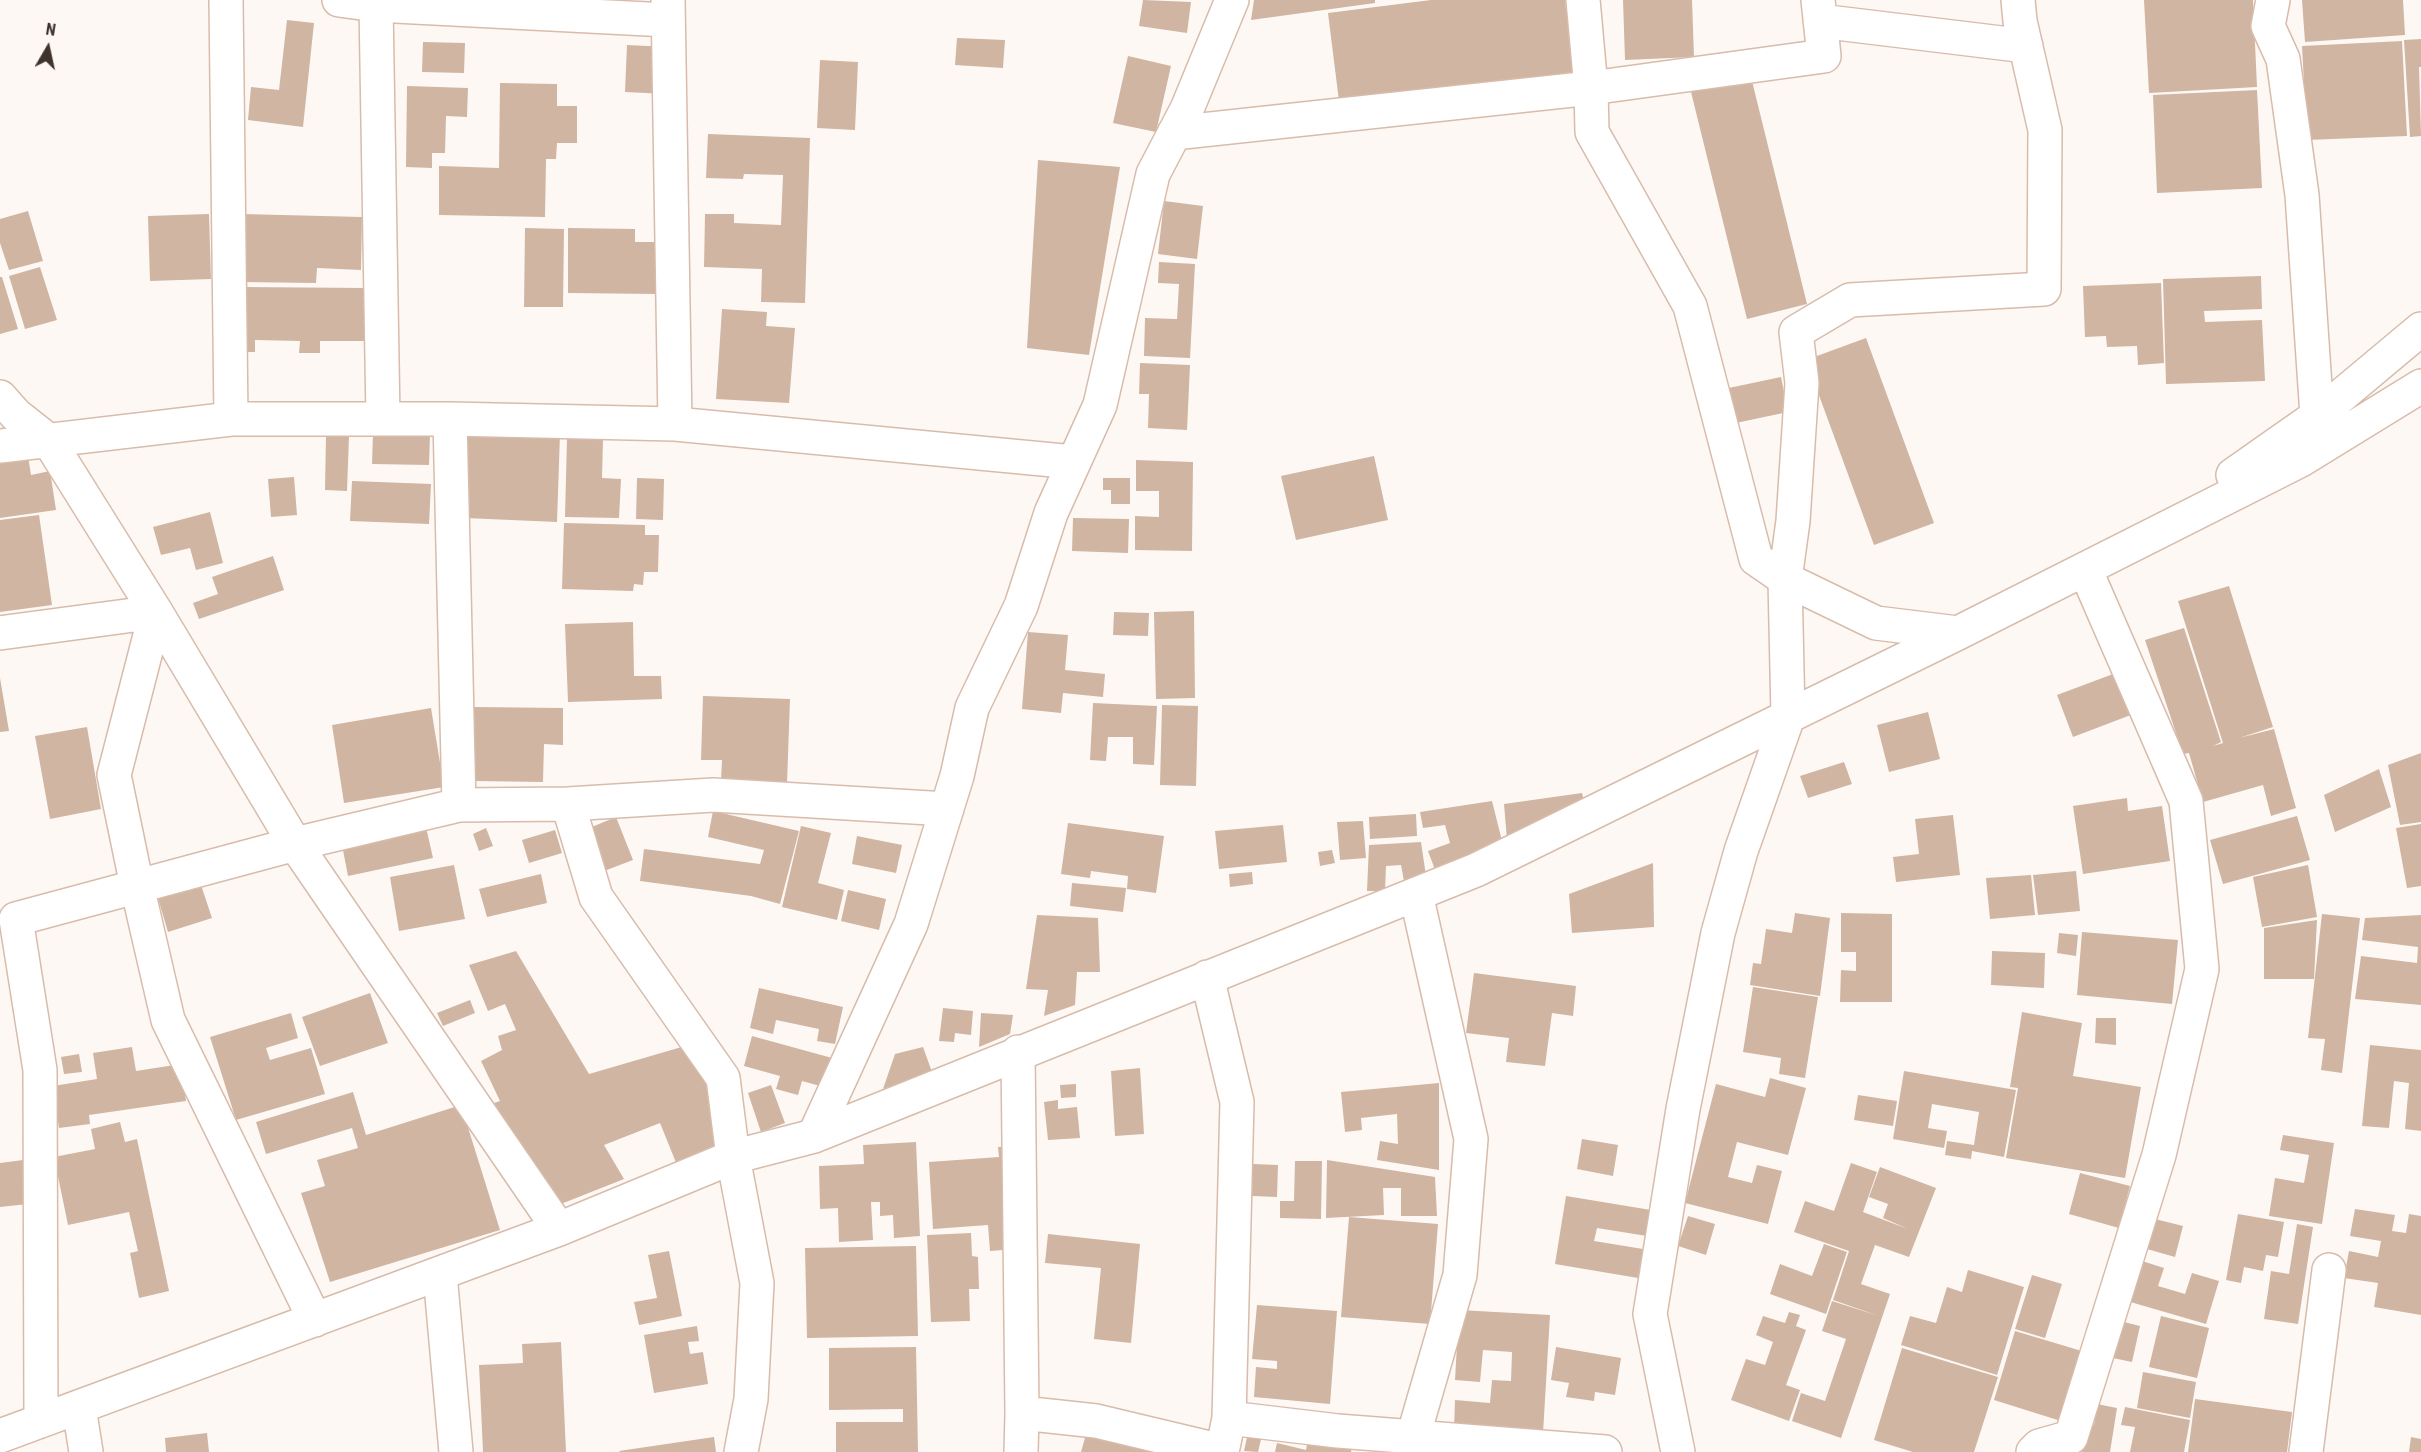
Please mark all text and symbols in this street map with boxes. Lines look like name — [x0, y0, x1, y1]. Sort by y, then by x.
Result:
north arrow — [18, 18, 78, 78]
text: N — [45, 20, 57, 40]

